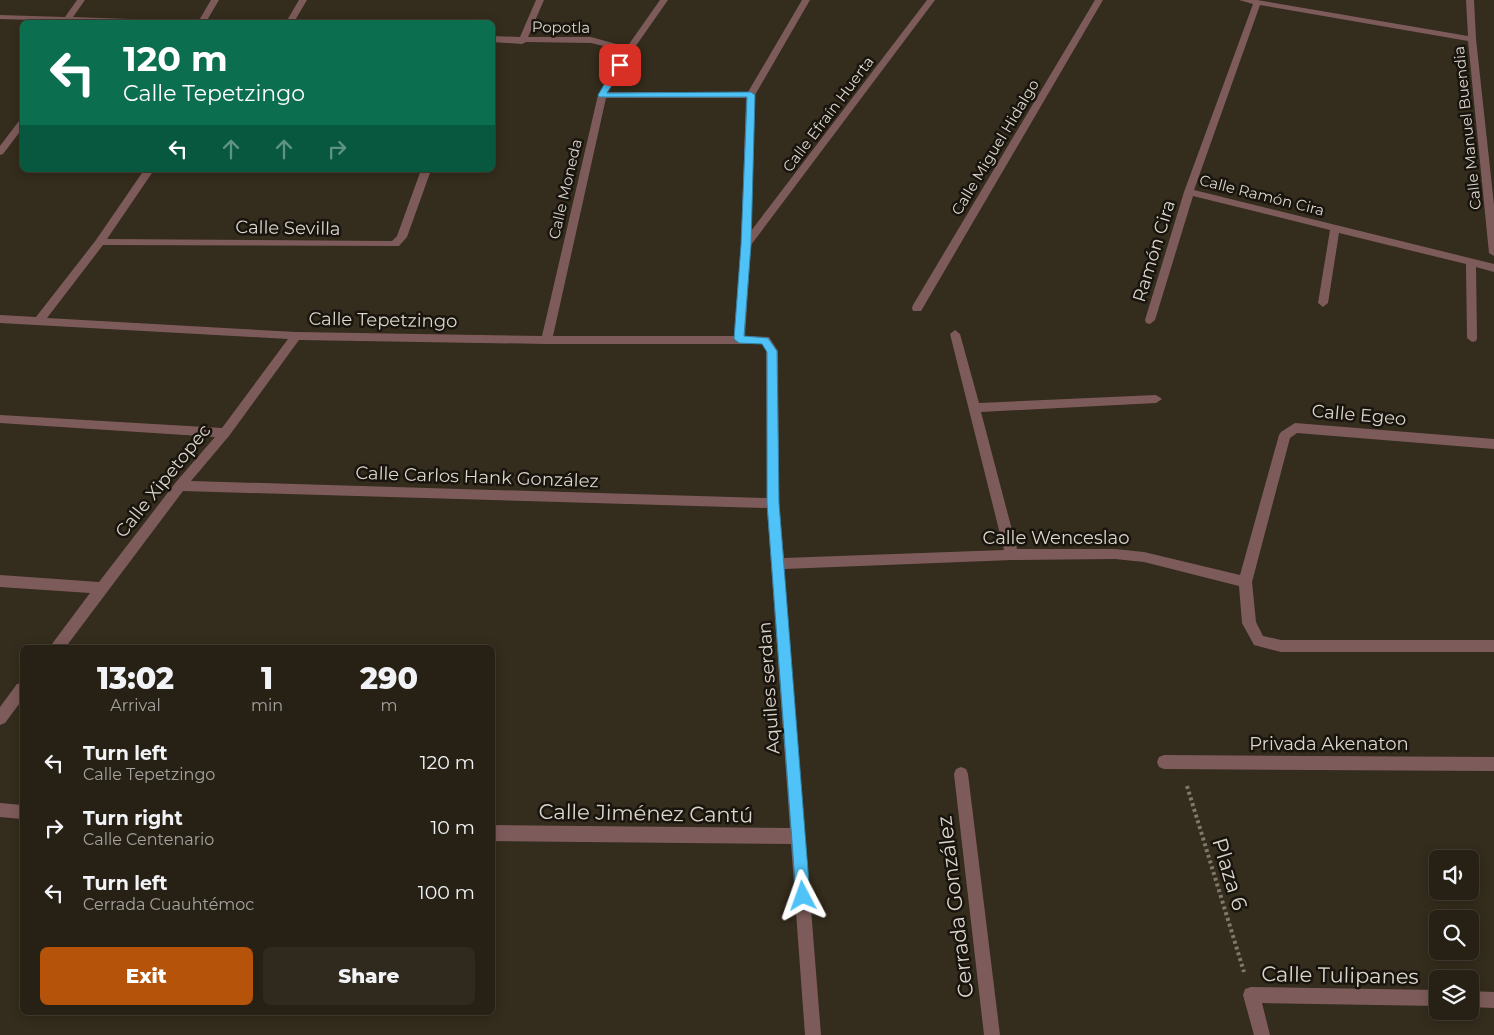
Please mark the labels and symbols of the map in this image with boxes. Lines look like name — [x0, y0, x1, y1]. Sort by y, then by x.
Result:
street label: Popotla — [532, 17, 590, 37]
pin — [599, 44, 641, 86]
street label: Calle Manuel Buendia — [1449, 45, 1485, 211]
street label: Calle Efraín Huerta — [778, 52, 878, 176]
street label: Calle Miguel Hidalgo — [947, 76, 1043, 218]
street label: Calle Moneda — [544, 137, 586, 241]
street label: Calle Ramón Cira — [1197, 170, 1327, 220]
street label: Ramón Cira — [1128, 197, 1180, 305]
street label: Calle Sevilla — [235, 216, 341, 240]
street label: Calle Tepetzingo — [308, 308, 458, 332]
street label: Calle Egeo — [1311, 400, 1407, 430]
street label: Calle Xipetopec — [110, 420, 216, 542]
street label: Calle Carlos Hank González — [355, 462, 599, 492]
street label: Calle Wenceslao — [983, 527, 1129, 549]
street label: Aquiles serdan — [753, 621, 785, 755]
street label: Privada Akenaton — [1249, 733, 1409, 755]
street label: Calle Jiménez Cantú — [538, 799, 754, 827]
street label: Cerrada González — [931, 815, 979, 999]
street label: Plaza 6 — [1207, 835, 1253, 913]
position arrow — [776, 869, 828, 921]
street label: Calle Tulipanes — [1261, 961, 1419, 989]

